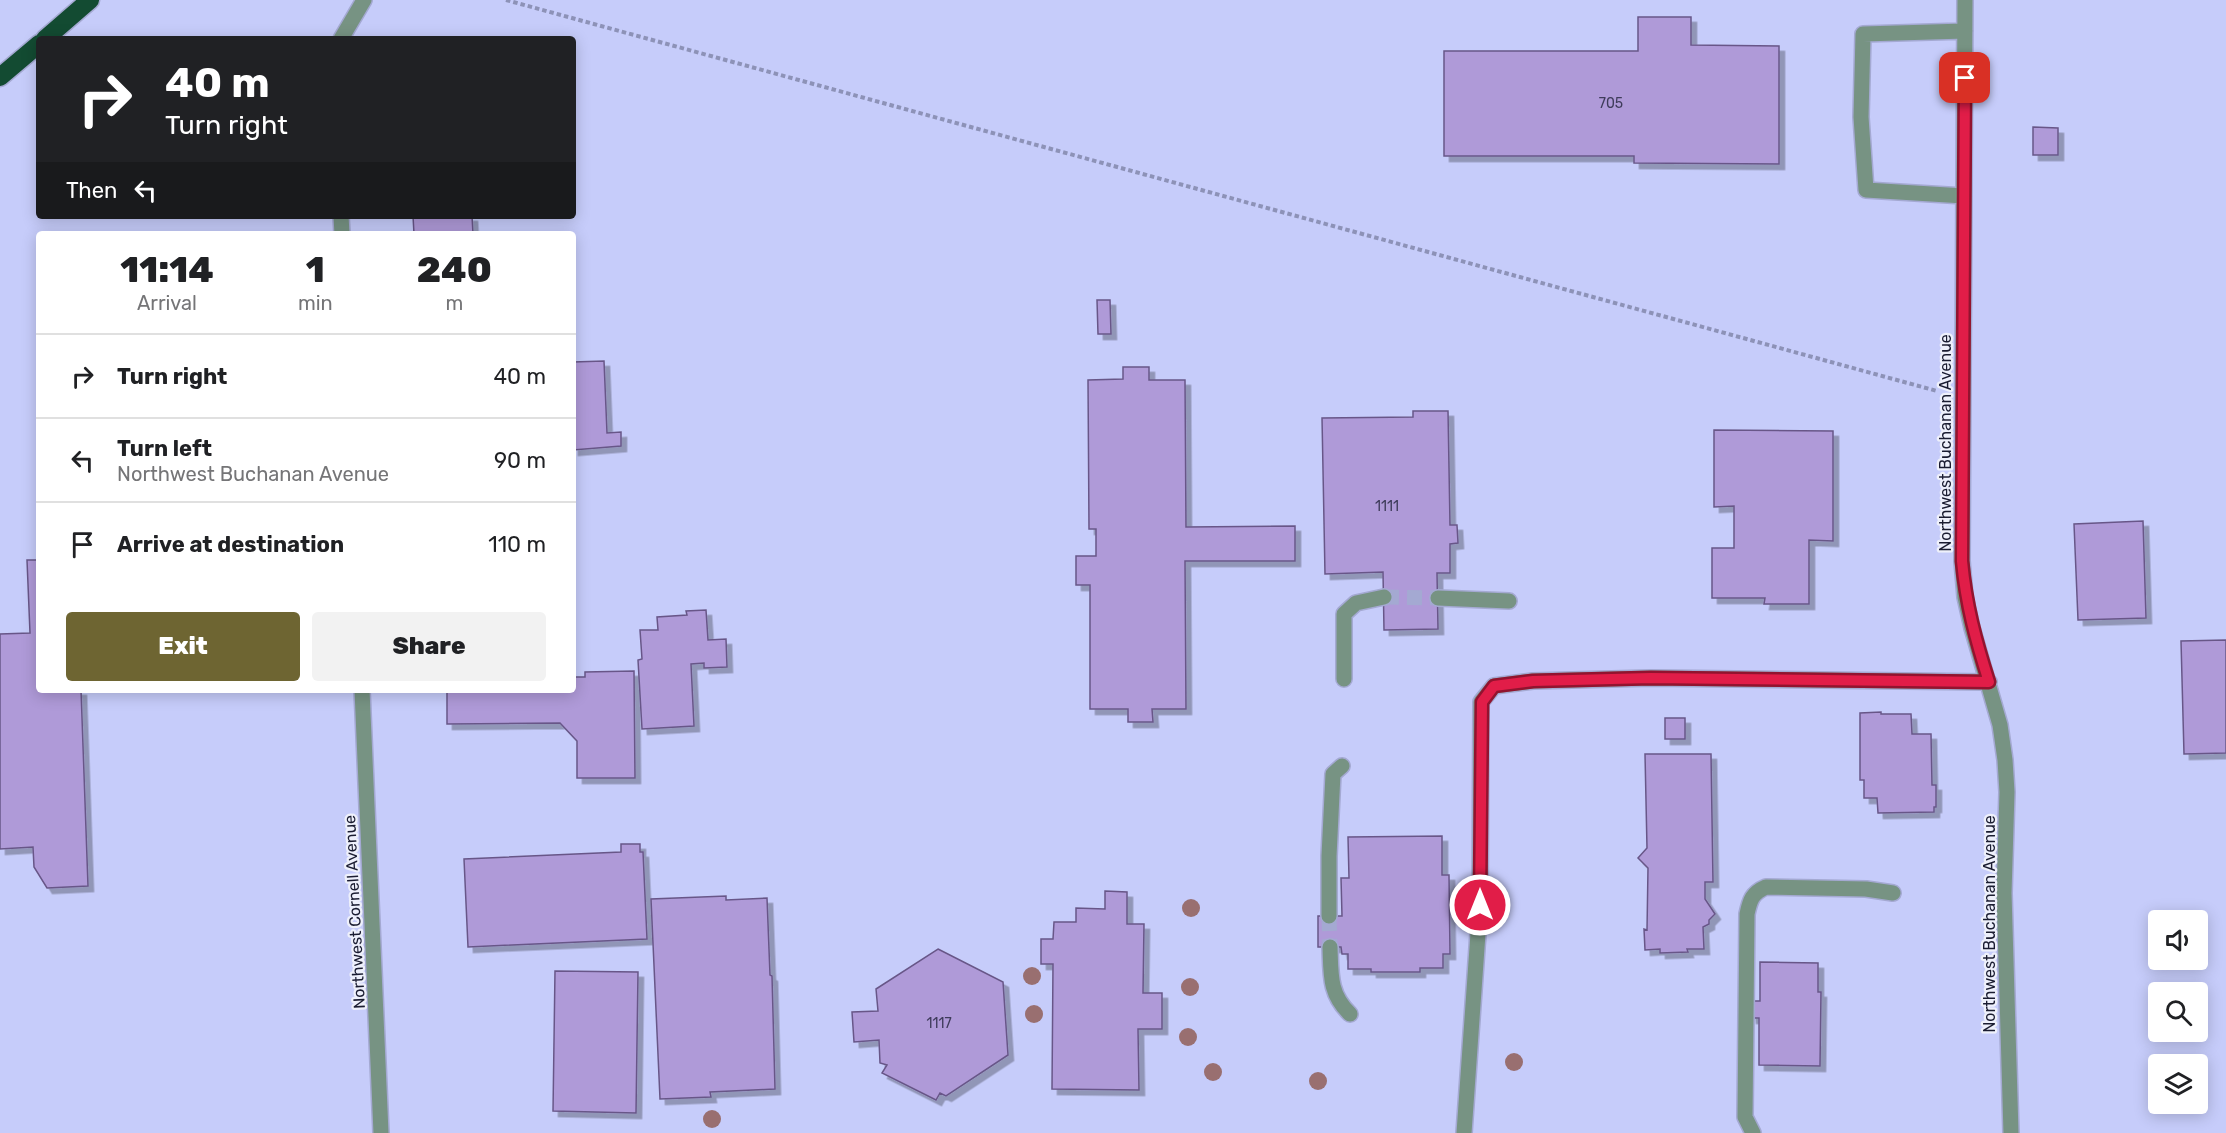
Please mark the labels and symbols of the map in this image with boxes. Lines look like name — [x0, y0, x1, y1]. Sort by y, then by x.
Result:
pin — [1939, 52, 1990, 103]
house number: 705 — [1599, 95, 1623, 112]
street label: Northwest Buchanan Avenue — [1936, 334, 1955, 552]
house number: 1111 — [1375, 498, 1399, 515]
street label: Northwest Cornell Avenue — [340, 815, 369, 1009]
street label: Northwest Buchanan Avenue — [1980, 815, 1999, 1033]
position arrow — [1448, 873, 1512, 937]
house number: 1117 — [926, 1015, 952, 1032]

